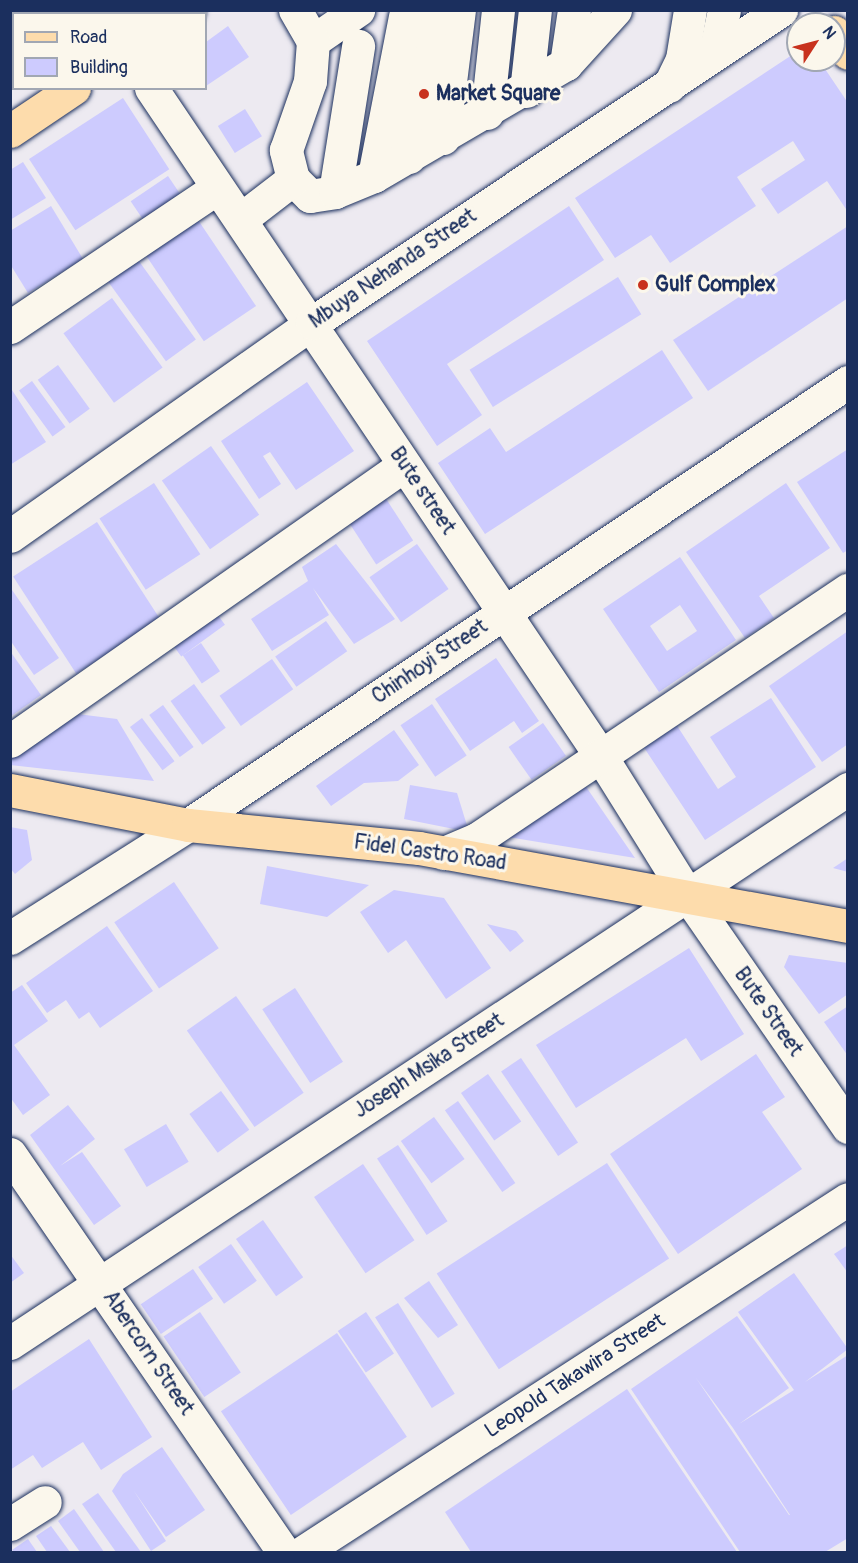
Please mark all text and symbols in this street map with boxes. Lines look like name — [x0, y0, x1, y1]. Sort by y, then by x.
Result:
legend — [12, 12, 207, 90]
north arrow — [786, 12, 846, 72]
text: N — [818, 22, 840, 43]
text: Road — [70, 26, 107, 49]
text: Building — [70, 56, 128, 79]
place label: Market Square — [436, 81, 560, 107]
marker: Market Square — [417, 87, 431, 101]
street label: Mbuya Nehanda Street — [305, 204, 481, 334]
place label: Gulf Complex — [655, 272, 776, 298]
marker: Gulf Complex — [636, 278, 650, 292]
street label: Bute street — [384, 443, 460, 539]
street label: Chinhoyi Street — [368, 614, 492, 710]
street label: Fidel Castro Road — [352, 830, 508, 876]
street label: Bute Street — [728, 963, 808, 1061]
street label: Joseph Msika Street — [349, 1008, 509, 1124]
street label: Abercorn Street — [97, 1286, 199, 1420]
street label: Leopold Takawira Street — [480, 1308, 670, 1444]

